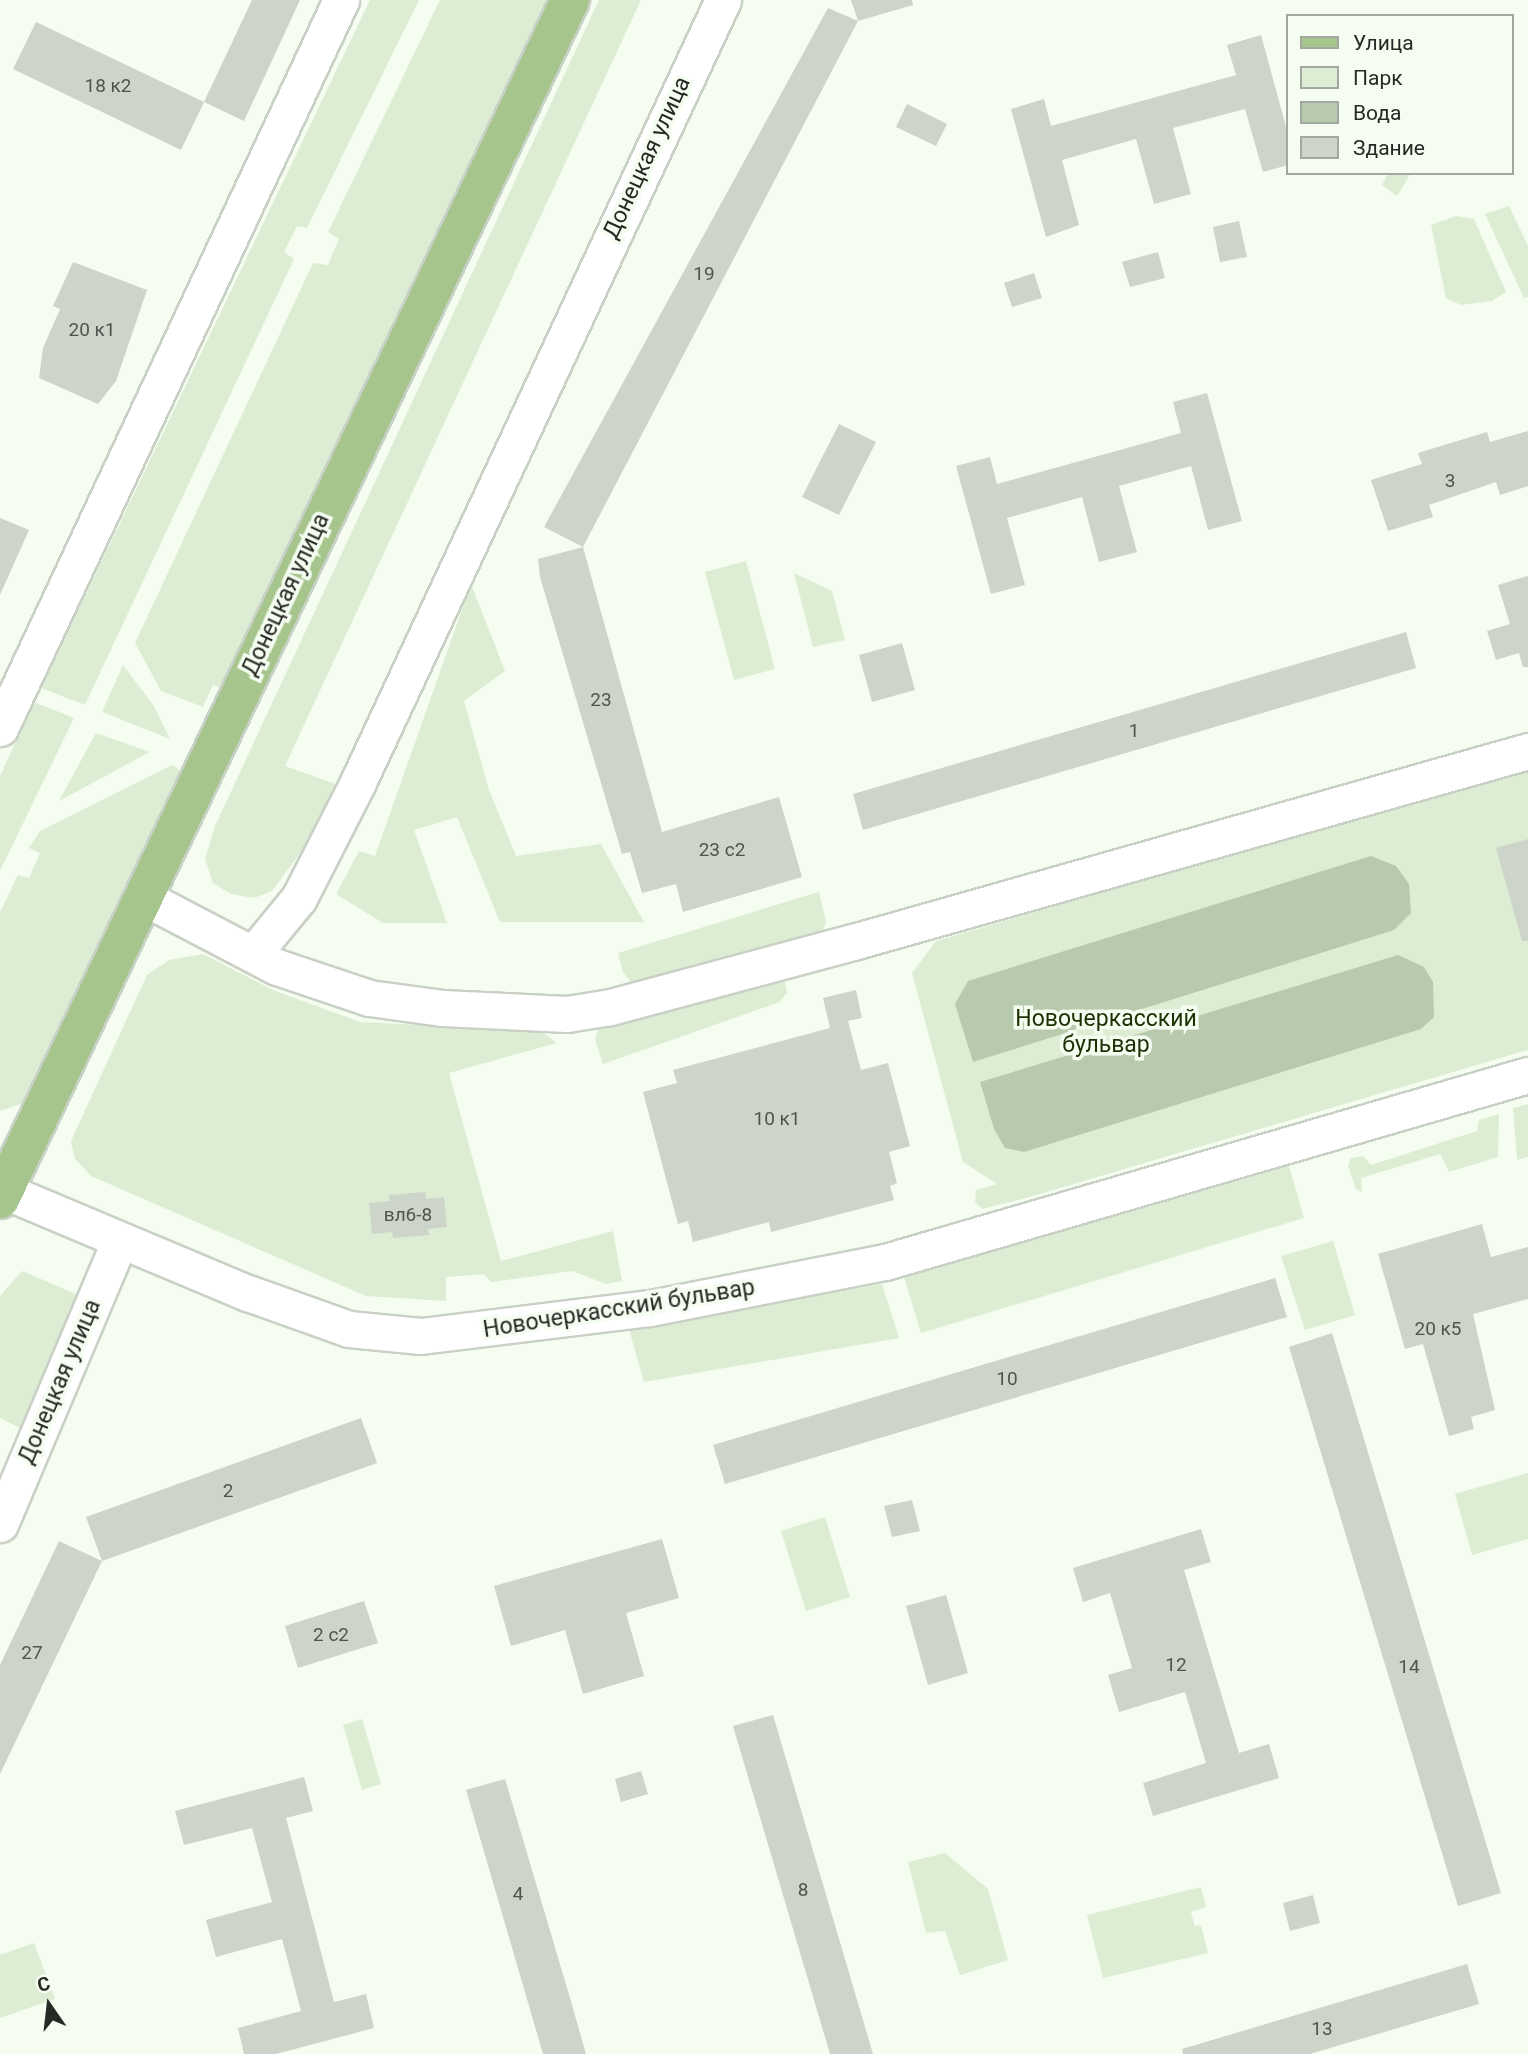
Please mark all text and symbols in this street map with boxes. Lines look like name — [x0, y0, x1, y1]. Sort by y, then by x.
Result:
legend — [1286, 14, 1514, 175]
text: Улица — [1353, 31, 1414, 55]
text: Парк — [1353, 66, 1403, 90]
street label: Донецкая улица — [597, 72, 697, 244]
house number: 18 к2 — [84, 75, 132, 97]
text: Вода — [1353, 101, 1401, 125]
text: Здание — [1353, 136, 1425, 160]
house number: 19 — [693, 263, 715, 285]
house number: 20 к1 — [68, 319, 116, 341]
house number: 3 — [1445, 470, 1455, 492]
street label: Донецкая улица — [236, 509, 336, 681]
house number: 23 — [590, 689, 612, 711]
house number: 1 — [1129, 720, 1139, 742]
house number: 23 с2 — [699, 839, 745, 861]
park label: Новочеркасский бульвар — [1015, 1005, 1197, 1059]
house number: 10 к1 — [753, 1108, 801, 1130]
house number: вл6-8 — [384, 1204, 432, 1226]
street label: Новочеркасский бульвар — [481, 1274, 757, 1344]
street label: Донецкая улица — [13, 1296, 107, 1468]
house number: 20 к5 — [1414, 1318, 1462, 1340]
house number: 10 — [996, 1368, 1018, 1390]
house number: 2 — [223, 1480, 233, 1502]
house number: 2 с2 — [313, 1624, 349, 1646]
house number: 27 — [21, 1642, 43, 1664]
house number: 12 — [1165, 1654, 1187, 1676]
house number: 14 — [1398, 1656, 1420, 1678]
house number: 8 — [798, 1879, 808, 1901]
house number: 4 — [513, 1883, 523, 1905]
north arrow — [14, 1970, 84, 2040]
text: С — [35, 1971, 53, 1997]
house number: 13 — [1311, 2018, 1333, 2040]

